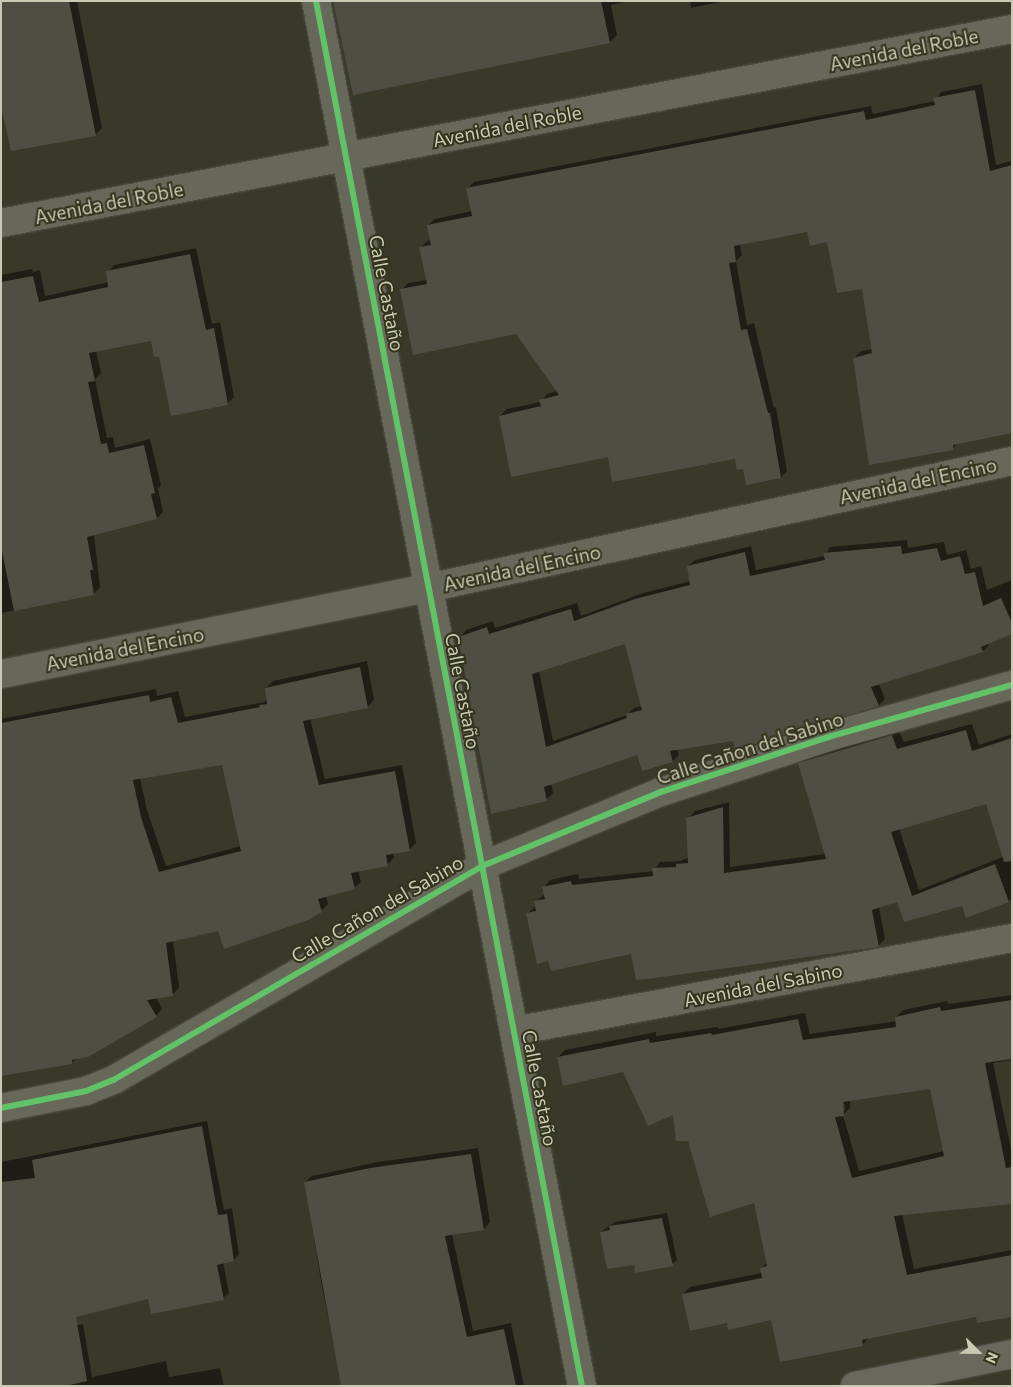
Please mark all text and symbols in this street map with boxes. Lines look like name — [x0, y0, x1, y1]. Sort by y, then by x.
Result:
street label: Avenida del Roble — [828, 24, 980, 76]
street label: Avenida del Roble — [431, 100, 583, 152]
street label: Avenida del Roble — [33, 177, 185, 229]
street label: Calle Castaño — [365, 233, 409, 353]
street label: Avenida del Encino — [837, 453, 999, 509]
street label: Avenida del Encino — [441, 540, 603, 596]
street label: Avenida del Encino — [44, 623, 206, 675]
street label: Calle Castaño — [441, 631, 485, 751]
street label: Calle Cañon del Sabino — [654, 707, 846, 789]
street label: Calle Cañon del Sabino — [287, 850, 467, 968]
street label: Avenida del Sabino — [682, 958, 844, 1012]
street label: Calle Castaño — [518, 1028, 562, 1148]
north arrow — [953, 1327, 1003, 1377]
text: N — [982, 1350, 1002, 1366]

